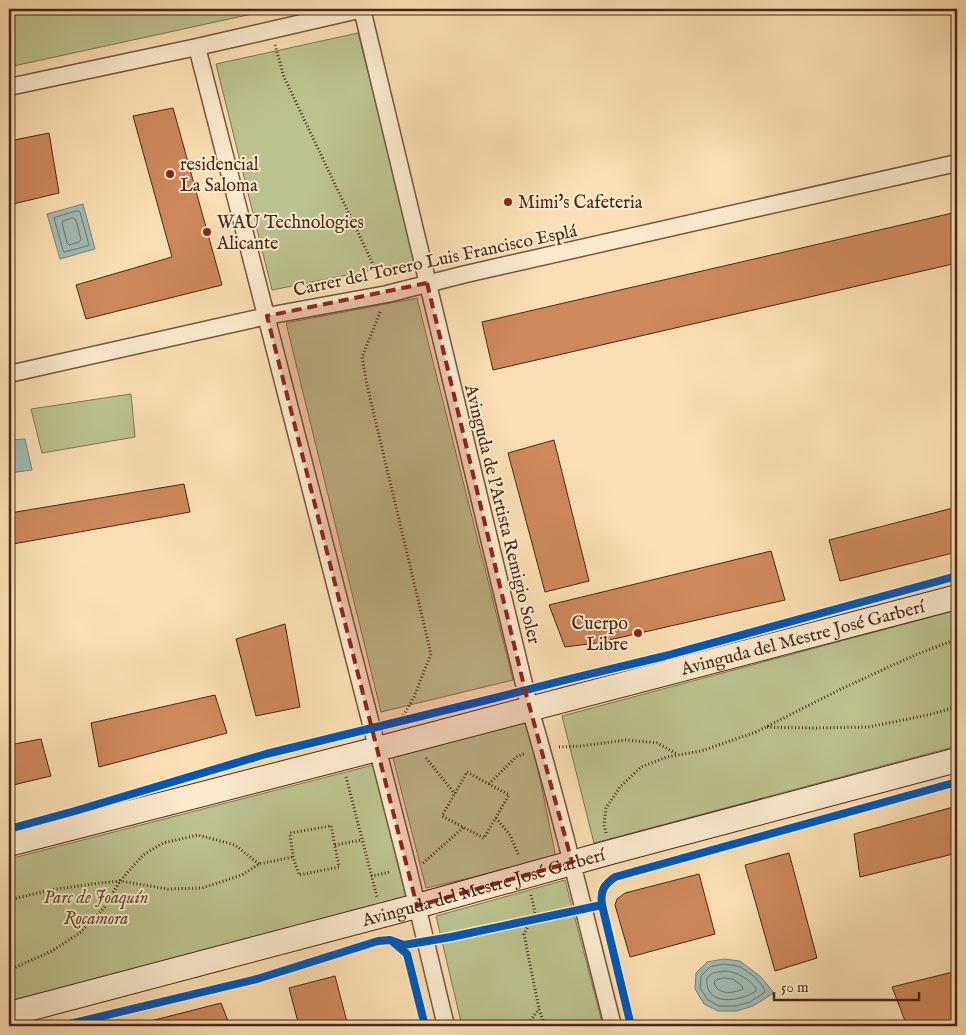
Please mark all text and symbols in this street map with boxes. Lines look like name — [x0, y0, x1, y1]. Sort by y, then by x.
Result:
place label: residencial La Saloma — [180, 154, 259, 198]
marker: residencial La Saloma — [164, 168, 176, 180]
place label: Mimi's Cafeteria — [518, 192, 643, 215]
marker: Mimi's Cafeteria — [502, 196, 514, 208]
place label: WAU Technologies Alicante — [216, 212, 364, 256]
street label: Carrer del Torero Luis Francisco Esplá — [291, 220, 579, 303]
marker: WAU Technologies Alicante — [201, 226, 213, 238]
street label: Avinguda de l'Artista Remigio Soler — [458, 381, 545, 647]
street label: Avinguda del Mestre José Garberí — [678, 596, 928, 682]
place label: Cuerpo Libre — [571, 613, 628, 657]
marker: Cuerpo Libre — [632, 627, 644, 639]
street label: Avinguda del Mestre José Garberí — [359, 844, 609, 933]
park label: Parc de Joaquín Rocamora — [44, 887, 148, 931]
scale bar — [774, 970, 918, 1002]
text: 50 m — [781, 978, 809, 997]

